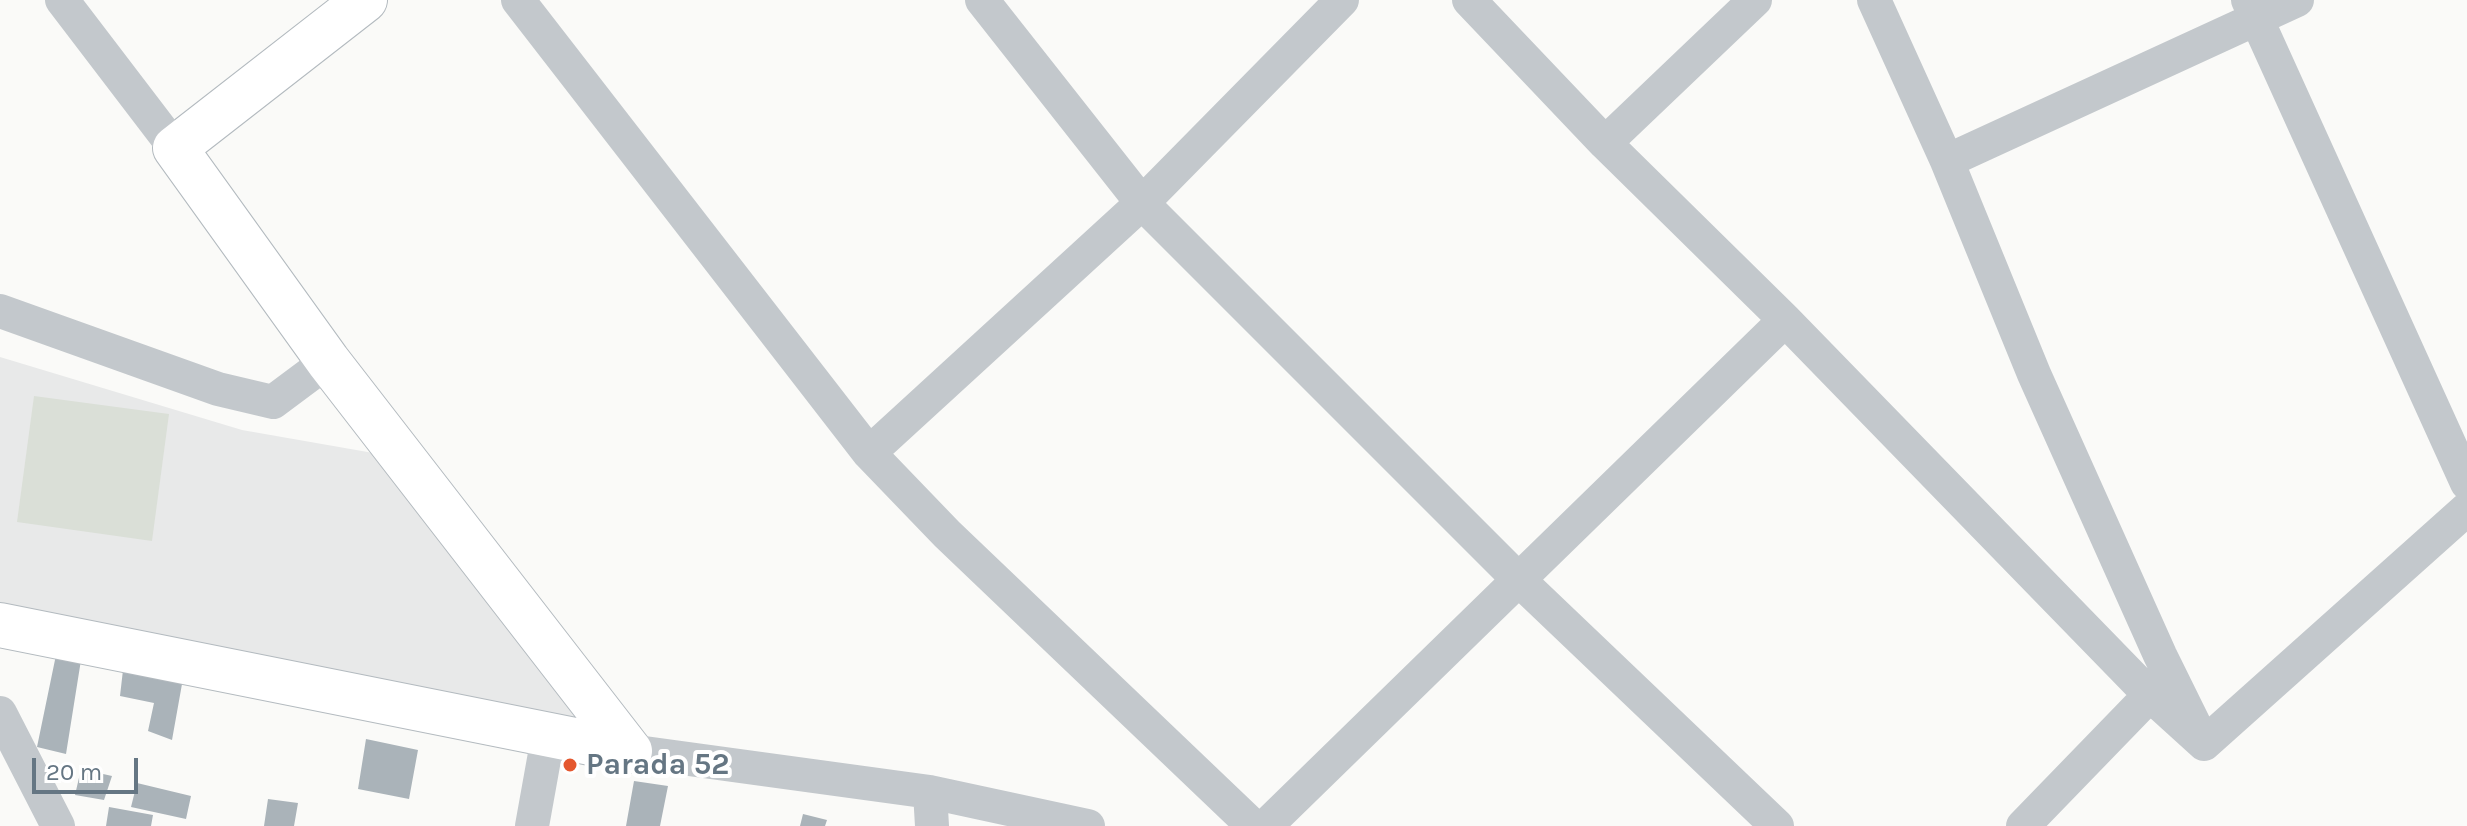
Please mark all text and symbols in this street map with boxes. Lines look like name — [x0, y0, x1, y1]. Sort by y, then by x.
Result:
scale bar — [36, 742, 142, 792]
place label: Parada 52 — [586, 747, 729, 783]
marker: Parada 52 — [561, 756, 579, 774]
text: 20 m — [46, 758, 102, 786]

